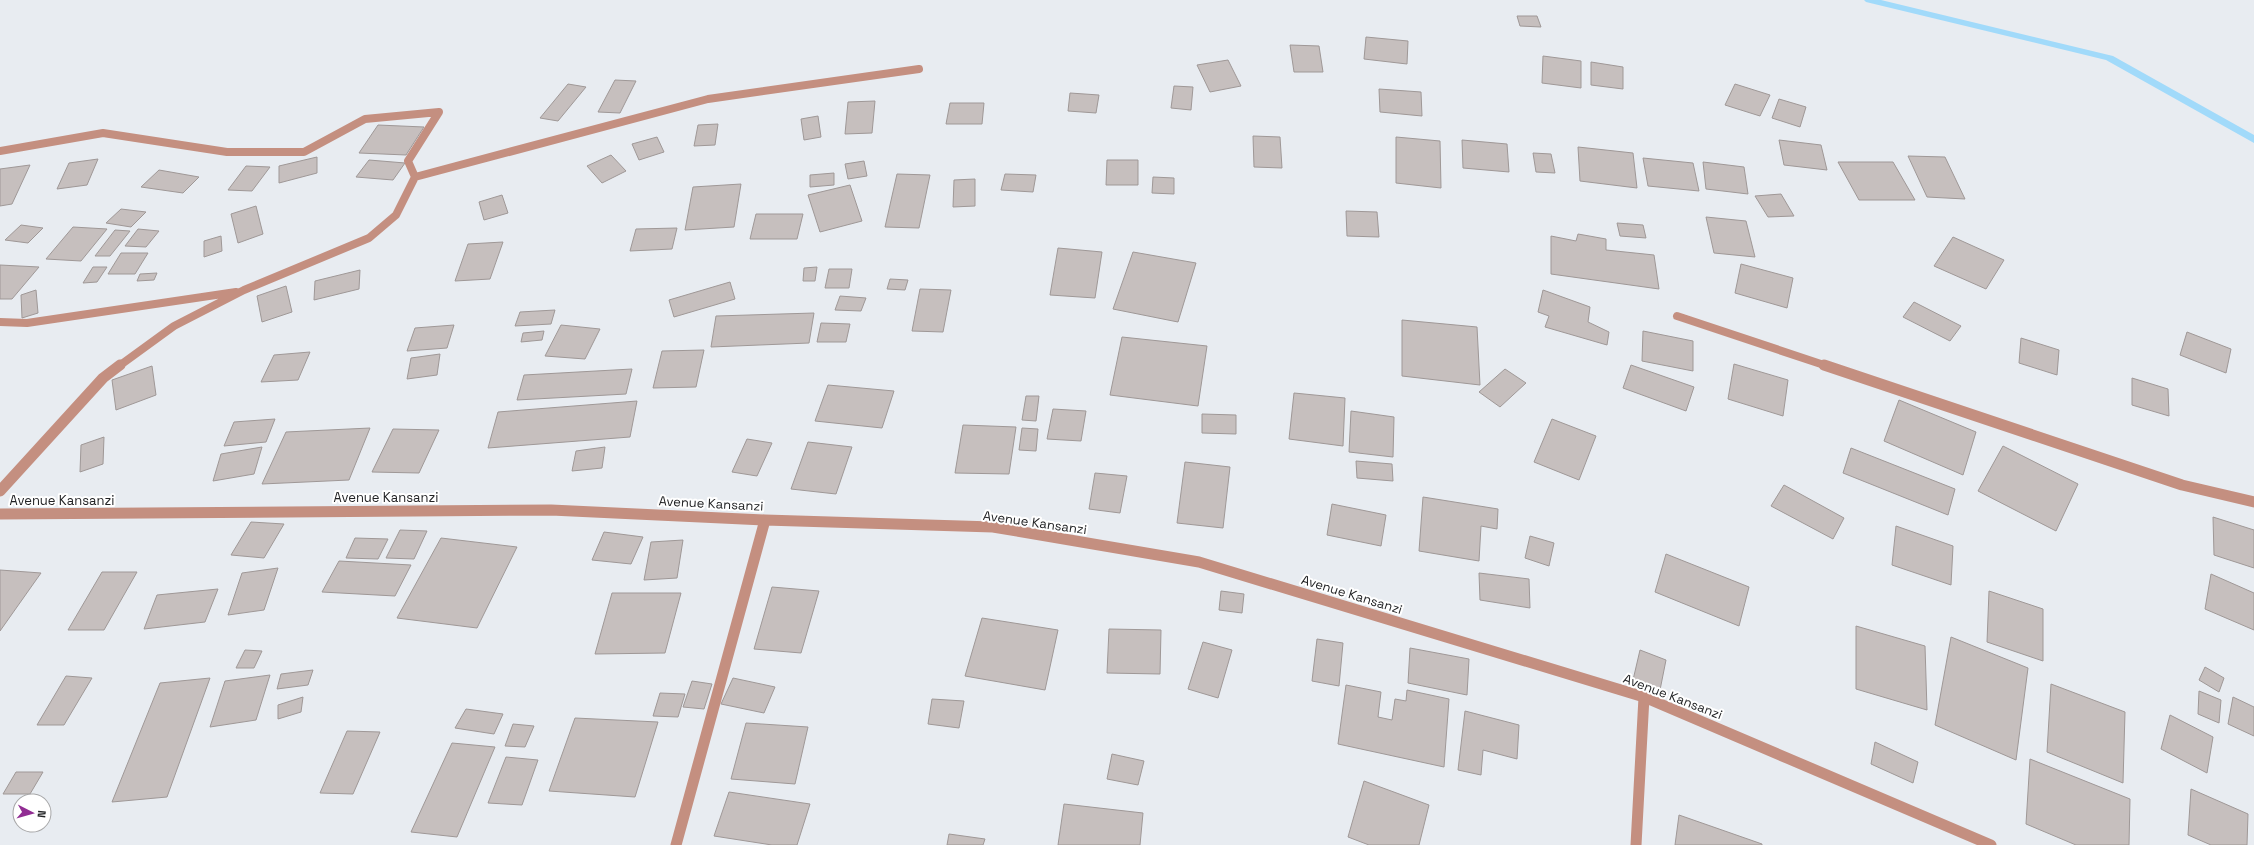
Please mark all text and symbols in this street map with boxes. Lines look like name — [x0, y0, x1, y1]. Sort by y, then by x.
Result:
street label: Avenue Kansanzi — [334, 489, 438, 506]
street label: Avenue Kansanzi — [10, 492, 114, 509]
street label: Avenue Kansanzi — [658, 492, 764, 515]
street label: Avenue Kansanzi — [982, 507, 1088, 538]
street label: Avenue Kansanzi — [1299, 571, 1404, 618]
street label: Avenue Kansanzi — [1621, 670, 1725, 723]
north arrow — [12, 793, 52, 833]
text: N — [35, 810, 49, 818]

